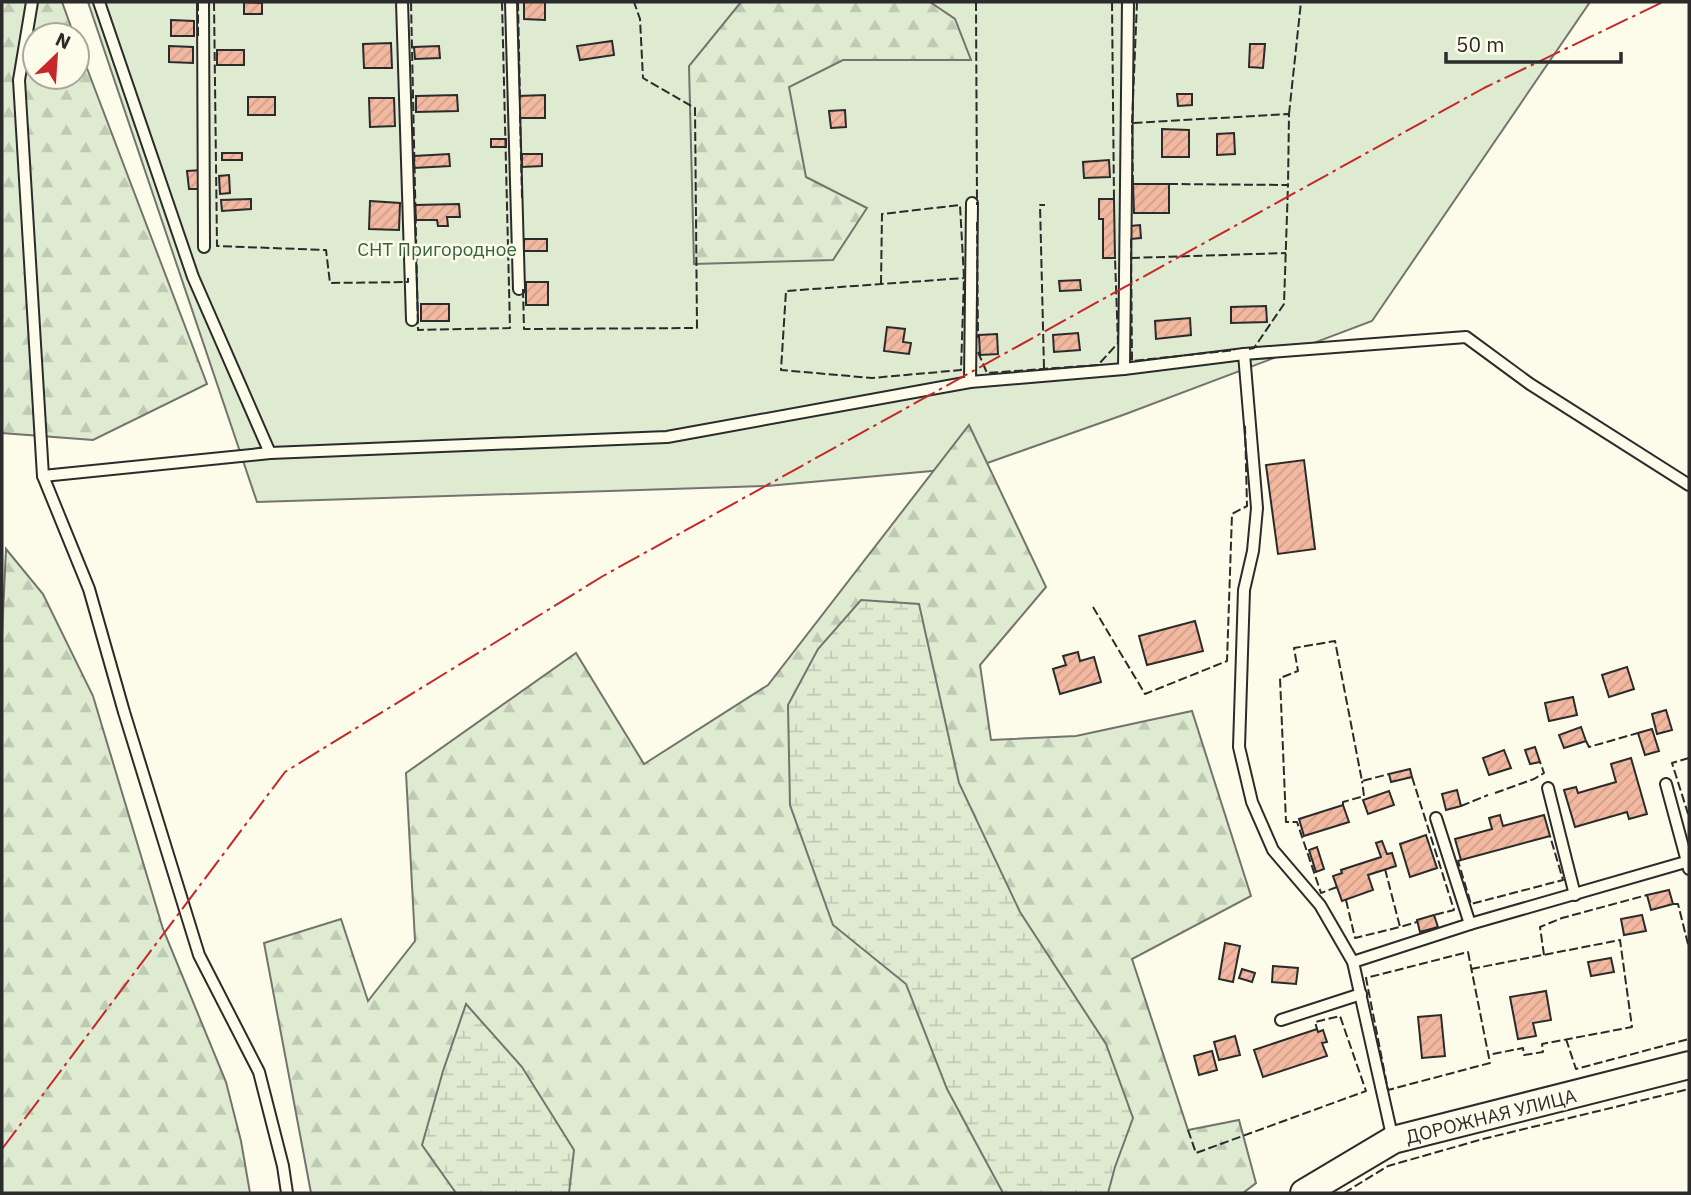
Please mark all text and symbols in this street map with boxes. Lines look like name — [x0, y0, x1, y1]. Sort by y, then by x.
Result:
north arrow — [21, 21, 91, 91]
scale bar — [1446, 21, 1621, 65]
text: N — [52, 27, 74, 54]
text: 50 m — [1456, 30, 1505, 58]
park label: СНТ Пригородное — [357, 237, 517, 261]
street label: ДОРОЖНАЯ УЛИЦА — [1403, 1083, 1579, 1149]

